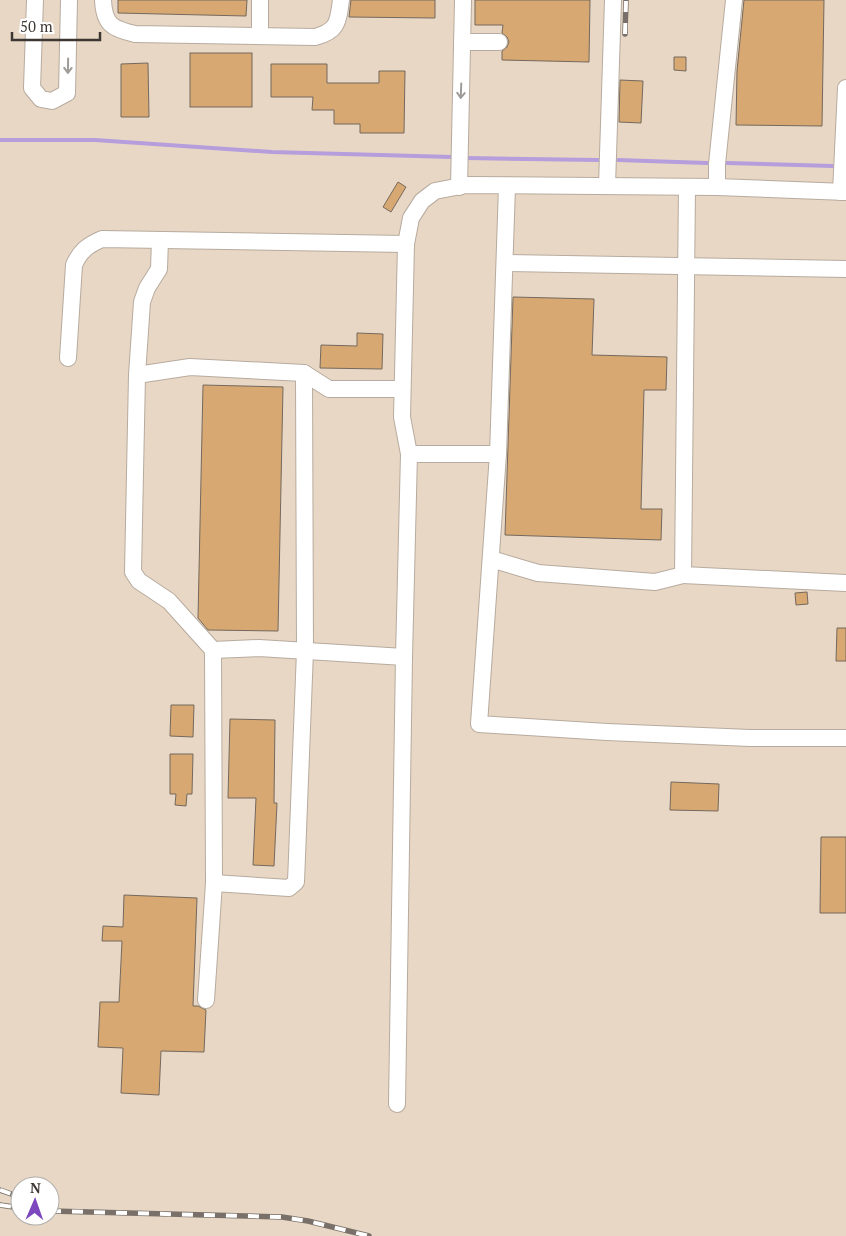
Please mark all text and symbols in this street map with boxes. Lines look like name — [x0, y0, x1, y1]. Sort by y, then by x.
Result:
scale bar — [12, 10, 100, 42]
text: 50 m — [20, 16, 53, 36]
one-way arrow — [63, 58, 72, 74]
one-way arrow — [456, 83, 465, 99]
north arrow — [10, 1176, 60, 1226]
text: N — [30, 1178, 41, 1197]

